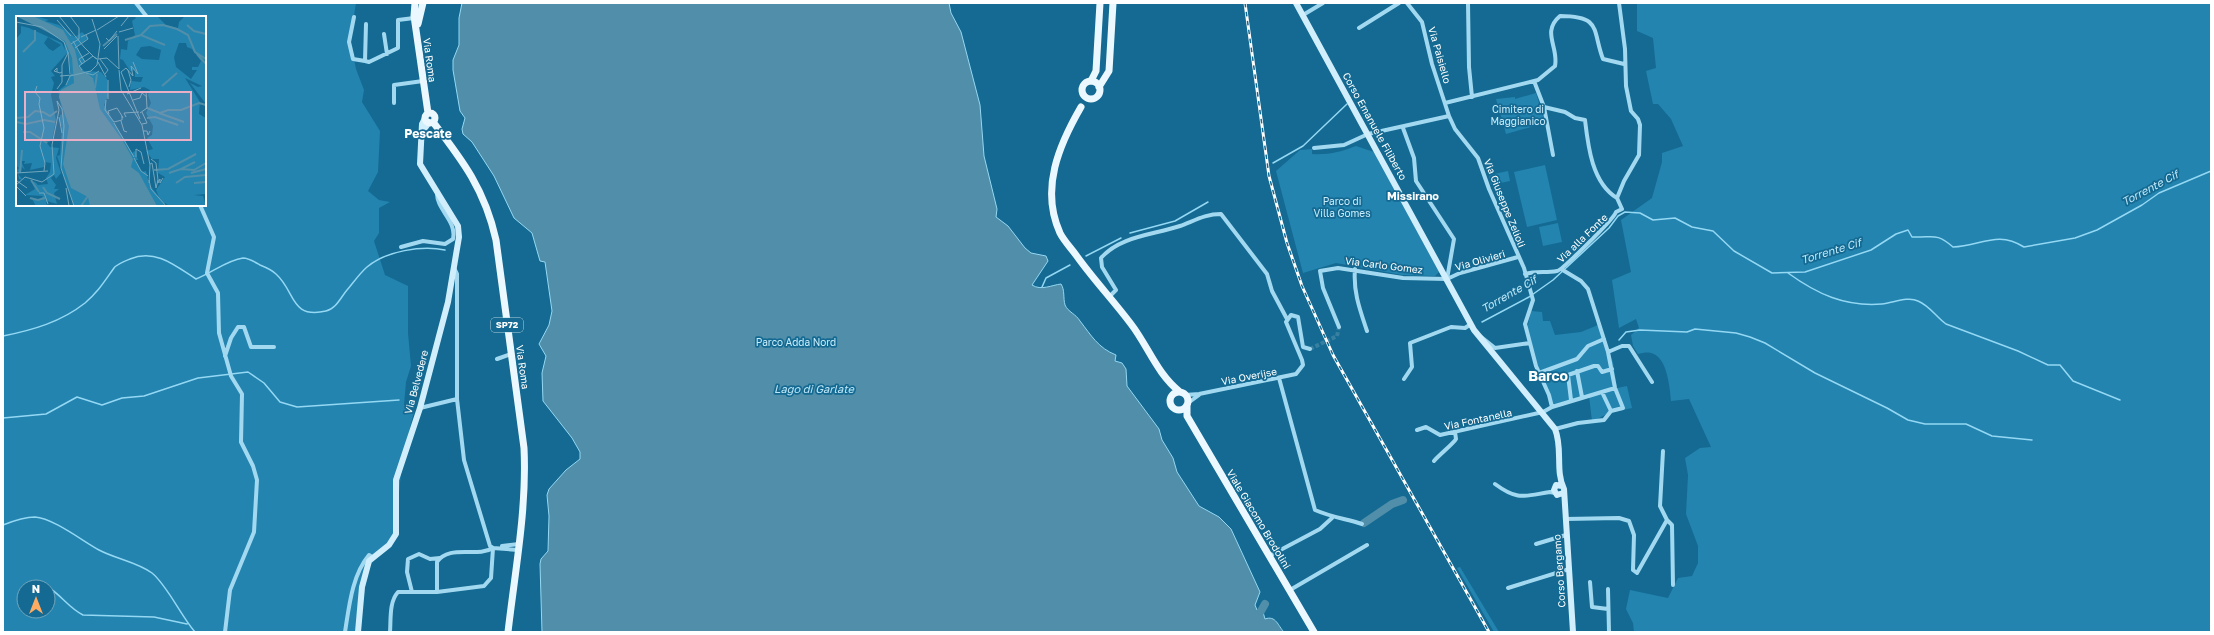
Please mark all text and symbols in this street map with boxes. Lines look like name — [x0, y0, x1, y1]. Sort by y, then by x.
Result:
inset map — [16, 16, 206, 206]
street label: Via Paisiello — [1426, 25, 1454, 85]
street label: Via Roma — [421, 37, 439, 83]
street label: Corso Emanuele Filiberto — [1340, 70, 1410, 182]
park label: Cimitero di Maggianico — [1490, 103, 1546, 127]
district label: Pescate — [404, 126, 452, 141]
street label: Via Giuseppe Zelioli — [1482, 157, 1528, 249]
water label: Torrente Cif — [2119, 166, 2182, 208]
district label: Missirano — [1387, 189, 1439, 202]
park label: Parco di Villa Gomes — [1314, 195, 1370, 219]
street label: Via alla Fonte — [1554, 211, 1610, 265]
water label: Torrente Cif — [1799, 235, 1864, 266]
street label: Via Olivieri — [1454, 247, 1506, 273]
street label: Via Carlo Gomez — [1344, 254, 1424, 276]
water label: Torrente Cif — [1479, 271, 1541, 315]
road number: SP72 — [491, 318, 523, 332]
park label: Parco Adda Nord — [756, 336, 836, 348]
street label: Via Roma — [514, 344, 532, 390]
street label: Via Belvedere — [402, 348, 430, 415]
street label: Via Overijse — [1220, 365, 1278, 387]
district label: Barco — [1528, 367, 1568, 384]
water label: Lago di Garlate — [774, 382, 856, 396]
street label: Via Fontanella — [1443, 406, 1513, 432]
street label: Viale Giacomo Brodolini — [1225, 467, 1293, 571]
street label: Corso Bergamo — [1550, 534, 1568, 608]
north arrow — [16, 579, 56, 619]
text: N — [32, 582, 40, 595]

